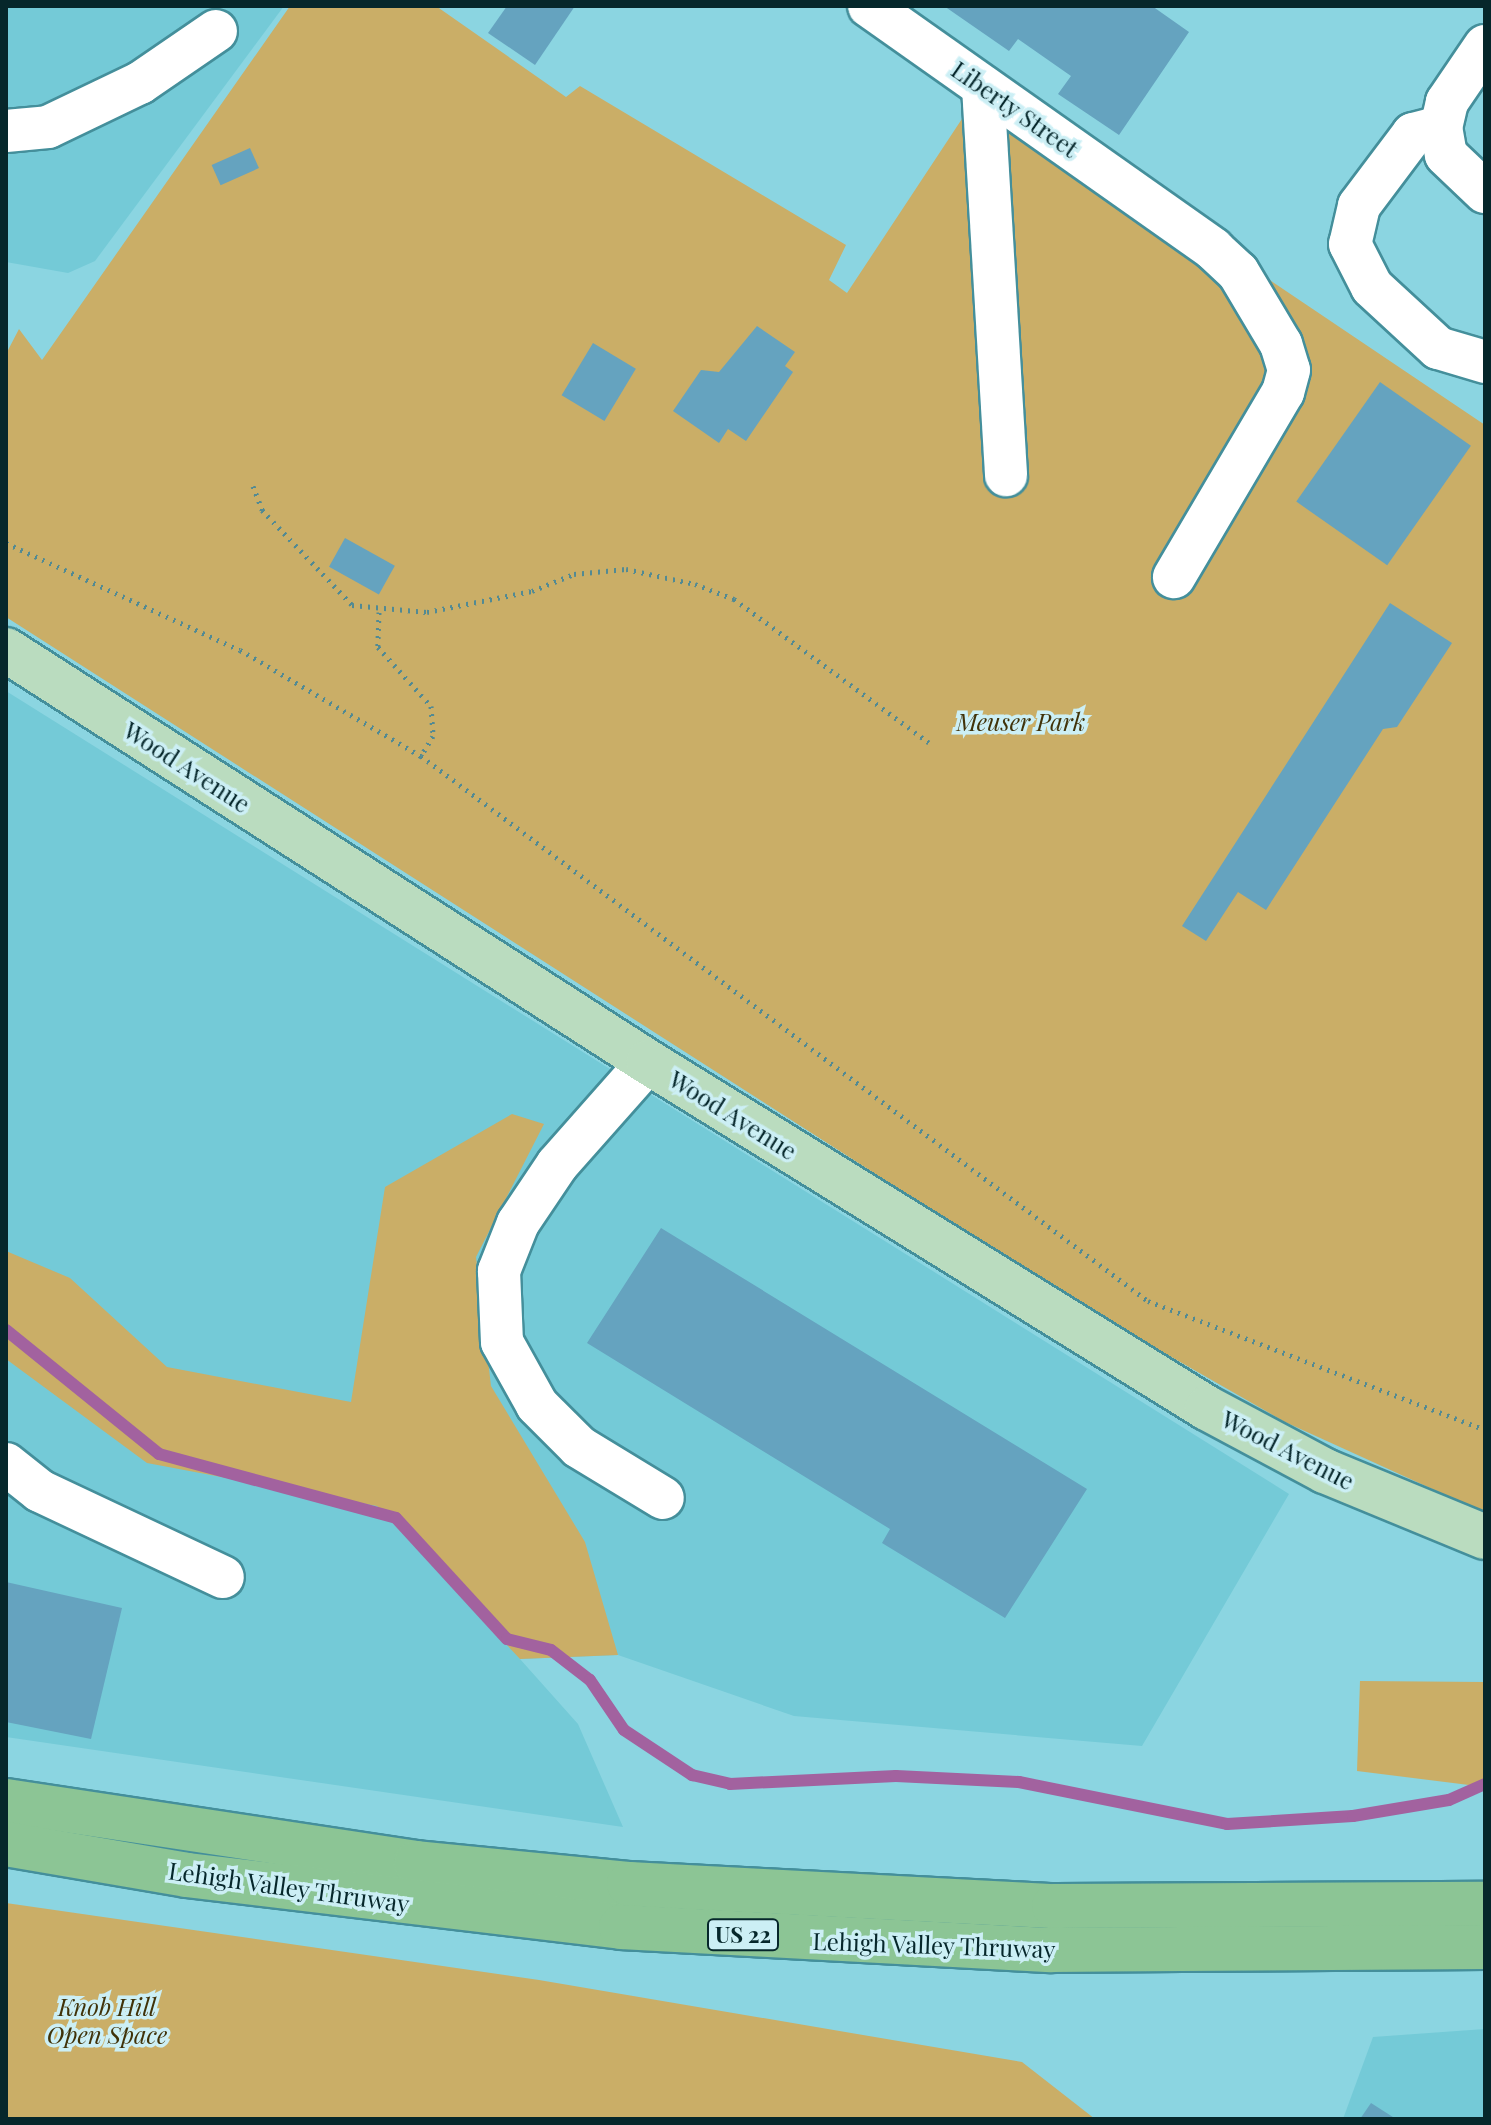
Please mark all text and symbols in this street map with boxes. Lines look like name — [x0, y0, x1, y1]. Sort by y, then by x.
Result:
street label: Liberty Street — [946, 55, 1084, 163]
park label: Meuser Park — [957, 708, 1085, 736]
street label: Wood Avenue — [118, 715, 256, 819]
street label: Wood Avenue — [664, 1064, 802, 1166]
street label: Wood Avenue — [1217, 1404, 1359, 1496]
street label: Lehigh Valley Thruway — [166, 1856, 412, 1918]
road number: US 22 — [705, 1917, 781, 1953]
street label: Lehigh Valley Thruway — [811, 1926, 1057, 1964]
park label: Knob Hill Open Space — [47, 1993, 167, 2049]

